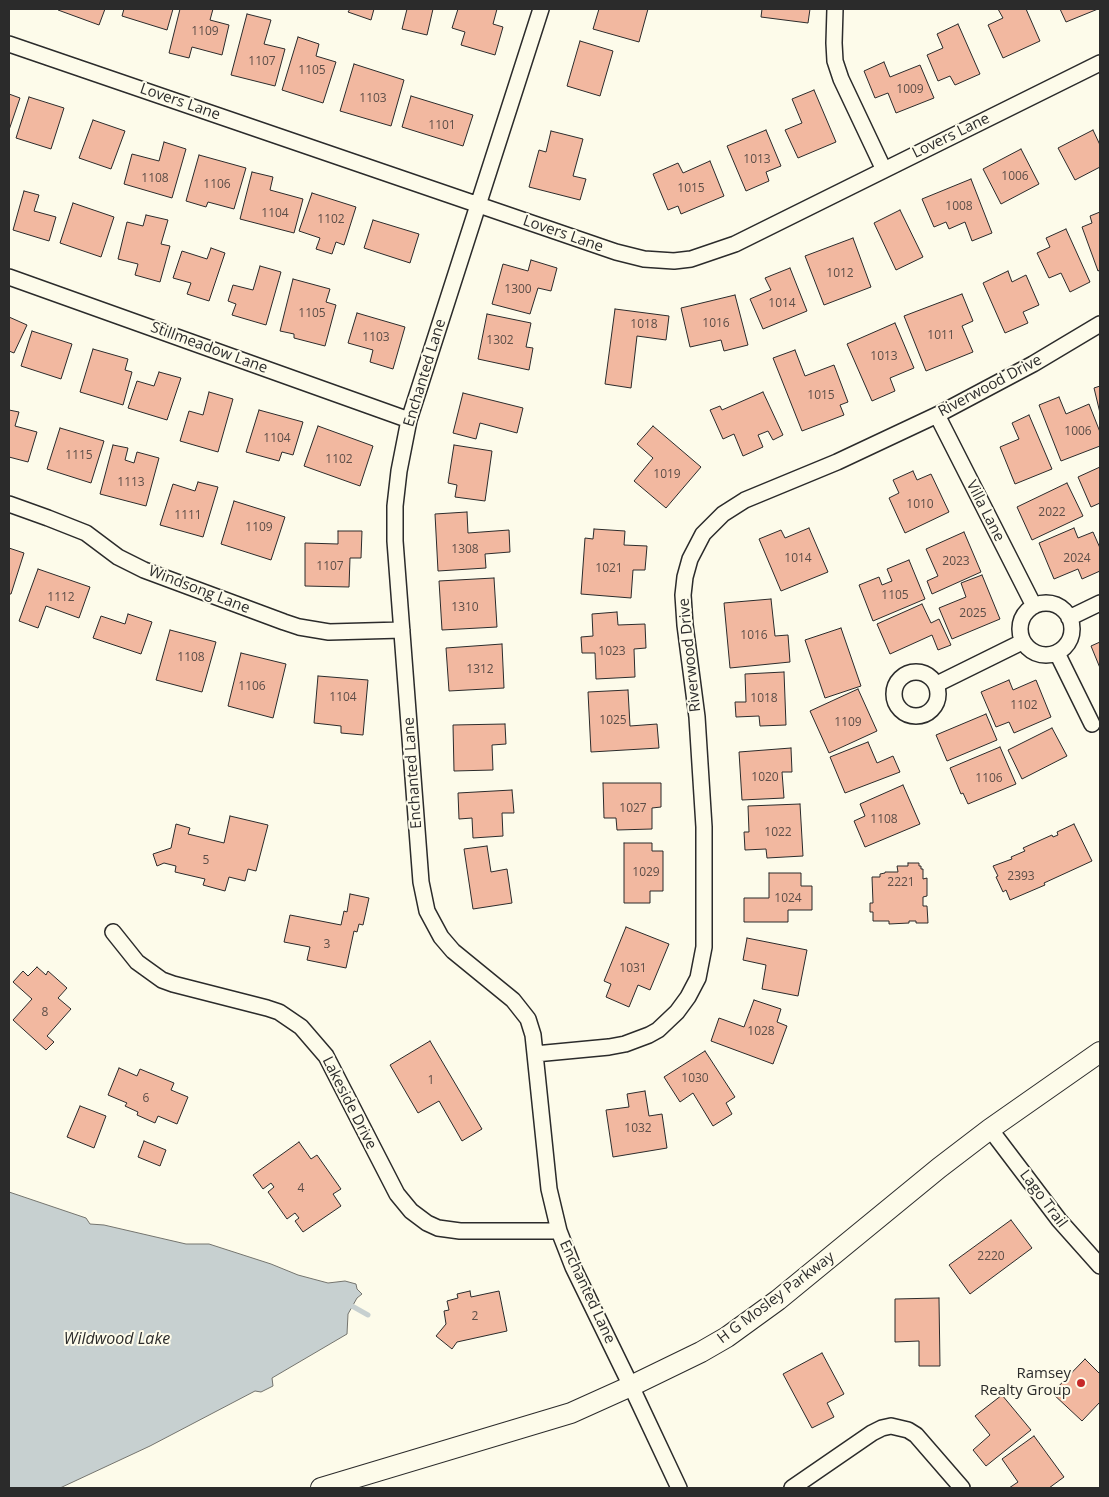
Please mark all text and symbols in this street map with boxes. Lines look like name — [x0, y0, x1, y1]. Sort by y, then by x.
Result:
house number: 1109 — [191, 25, 219, 39]
house number: 1107 — [248, 55, 276, 69]
house number: 1105 — [298, 64, 326, 78]
street label: Lovers Lane — [137, 80, 223, 124]
house number: 1009 — [896, 83, 924, 97]
house number: 1103 — [359, 92, 387, 106]
street label: Lovers Lane — [909, 110, 993, 162]
house number: 1101 — [428, 119, 456, 133]
house number: 1013 — [743, 153, 771, 167]
house number: 1006 — [1001, 170, 1029, 184]
house number: 1108 — [141, 172, 169, 186]
house number: 1106 — [203, 178, 231, 192]
house number: 1015 — [677, 182, 705, 196]
house number: 1008 — [945, 200, 973, 214]
house number: 1104 — [261, 207, 289, 221]
street label: Lovers Lane — [520, 212, 606, 256]
house number: 1102 — [317, 213, 345, 227]
house number: 1012 — [826, 267, 854, 281]
house number: 1300 — [504, 283, 532, 297]
house number: 1014 — [768, 297, 796, 311]
house number: 1105 — [298, 307, 326, 321]
street label: Enchanted Lane — [400, 317, 450, 429]
house number: 1016 — [702, 317, 730, 331]
street label: Stillmeadow Lane — [148, 318, 270, 378]
house number: 1018 — [630, 318, 658, 332]
house number: 1011 — [927, 329, 955, 343]
house number: 1103 — [362, 331, 390, 345]
house number: 1302 — [486, 334, 514, 348]
house number: 1013 — [870, 350, 898, 364]
street label: Riverwood Drive — [935, 351, 1045, 421]
house number: 1015 — [807, 389, 835, 403]
house number: 1006 — [1064, 425, 1092, 439]
house number: 1104 — [263, 432, 291, 446]
house number: 1115 — [65, 449, 93, 463]
house number: 1102 — [325, 453, 353, 467]
house number: 1019 — [653, 468, 681, 482]
house number: 1113 — [117, 476, 145, 490]
street label: Villa Lane — [962, 477, 1008, 545]
house number: 1010 — [906, 498, 934, 512]
house number: 2022 — [1038, 506, 1066, 520]
house number: 1111 — [174, 509, 202, 523]
house number: 1109 — [245, 521, 273, 535]
house number: 1308 — [451, 543, 479, 557]
house number: 1014 — [784, 552, 812, 566]
house number: 2024 — [1063, 552, 1091, 566]
house number: 2023 — [942, 555, 970, 569]
house number: 1107 — [316, 560, 344, 574]
street label: Windsong Lane — [146, 562, 252, 618]
house number: 1021 — [595, 562, 623, 576]
house number: 1105 — [881, 589, 909, 603]
house number: 1112 — [47, 591, 75, 605]
street label: Riverwood Drive — [675, 597, 705, 713]
house number: 1310 — [451, 601, 479, 615]
house number: 2025 — [959, 607, 987, 621]
house number: 1016 — [740, 629, 768, 643]
house number: 1023 — [598, 645, 626, 659]
house number: 1108 — [177, 651, 205, 665]
house number: 1312 — [466, 663, 494, 677]
house number: 1106 — [238, 680, 266, 694]
house number: 1104 — [329, 691, 357, 705]
house number: 1018 — [750, 692, 778, 706]
house number: 1102 — [1010, 699, 1038, 713]
house number: 1025 — [599, 714, 627, 728]
street label: Enchanted Lane — [400, 716, 426, 830]
house number: 1109 — [834, 716, 862, 730]
house number: 1020 — [751, 771, 779, 785]
house number: 1106 — [975, 772, 1003, 786]
house number: 1027 — [619, 802, 647, 816]
house number: 1108 — [870, 813, 898, 827]
house number: 1022 — [764, 826, 792, 840]
house number: 5 — [203, 854, 209, 868]
house number: 1029 — [632, 866, 660, 880]
house number: 2393 — [1007, 870, 1035, 884]
house number: 2221 — [887, 876, 915, 890]
house number: 1024 — [774, 892, 802, 906]
house number: 3 — [324, 938, 330, 952]
house number: 1031 — [619, 962, 647, 976]
house number: 8 — [42, 1006, 48, 1020]
house number: 1028 — [747, 1025, 775, 1039]
street label: Lakeside Drive — [318, 1054, 380, 1152]
house number: 1030 — [681, 1072, 709, 1086]
house number: 1 — [428, 1074, 434, 1088]
house number: 6 — [143, 1092, 149, 1106]
house number: 1032 — [624, 1122, 652, 1136]
street label: Lago Trail — [1015, 1167, 1071, 1231]
house number: 4 — [298, 1182, 304, 1196]
street label: Enchanted Lane — [555, 1237, 619, 1347]
street label: H G Mosley Parkway — [714, 1248, 838, 1348]
house number: 2220 — [977, 1250, 1005, 1264]
house number: 2 — [472, 1310, 478, 1324]
water label: Wildwood Lake — [64, 1329, 170, 1349]
place label: Ramsey Realty Group — [980, 1365, 1071, 1400]
marker: Ramsey Realty Group — [1075, 1377, 1087, 1389]

